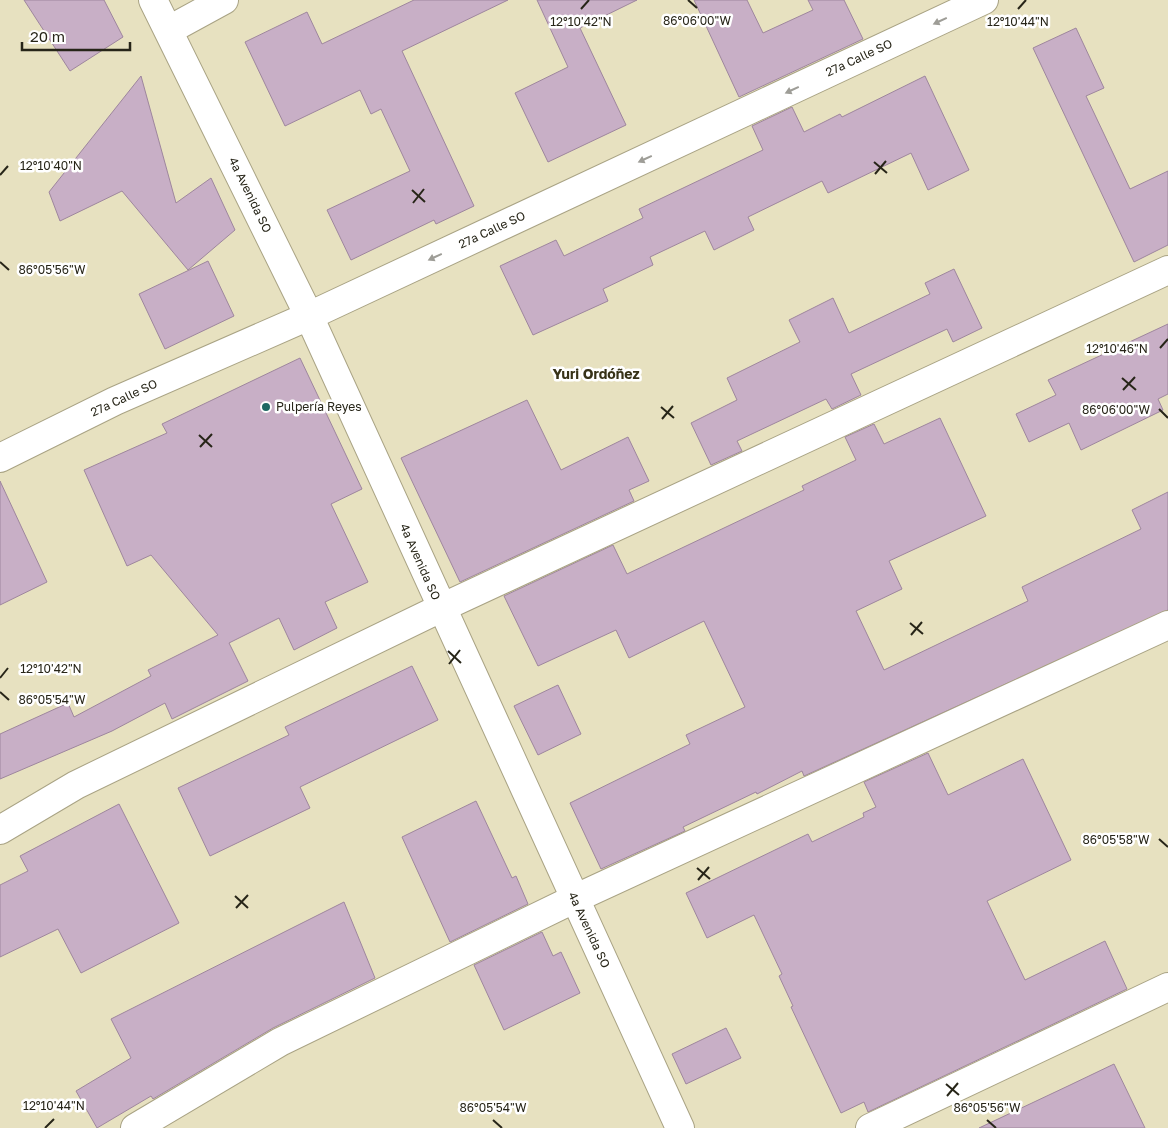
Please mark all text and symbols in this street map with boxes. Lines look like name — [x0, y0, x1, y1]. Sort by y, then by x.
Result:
text: 86°06'00"W — [663, 13, 731, 28]
text: 12°10'42"N — [550, 14, 612, 29]
text: 12°10'44"N — [987, 14, 1049, 29]
one-way arrow — [933, 17, 947, 25]
scale bar — [22, 20, 130, 52]
text: 20 m — [30, 27, 65, 45]
street label: 27a Calle SO — [823, 35, 895, 80]
one-way arrow — [785, 85, 800, 94]
street label: 4a Avenida SO — [226, 155, 275, 235]
one-way arrow — [638, 155, 652, 163]
text: 12°10'40"N — [20, 158, 82, 173]
street label: 27a Calle SO — [456, 207, 528, 252]
one-way arrow — [428, 254, 442, 262]
text: 86°05'56"W — [19, 262, 86, 277]
text: 12°10'46"N — [1086, 341, 1148, 356]
district label: Yuri Ordóñez — [552, 365, 640, 382]
street label: 27a Calle SO — [88, 375, 160, 420]
place label: Pulpería Reyes — [276, 399, 362, 414]
marker: Pulpería Reyes — [260, 401, 272, 413]
text: 86°06'00"W — [1082, 402, 1150, 417]
street label: 4a Avenida SO — [397, 521, 444, 602]
text: 12°10'42"N — [20, 661, 82, 676]
text: 86°05'54"W — [18, 692, 86, 707]
text: 86°05'58"W — [1082, 832, 1150, 847]
street label: 4a Avenida SO — [565, 889, 614, 970]
text: 12°10'44"N — [23, 1098, 85, 1113]
text: 86°05'54"W — [459, 1100, 527, 1115]
text: 86°05'56"W — [954, 1100, 1021, 1115]

